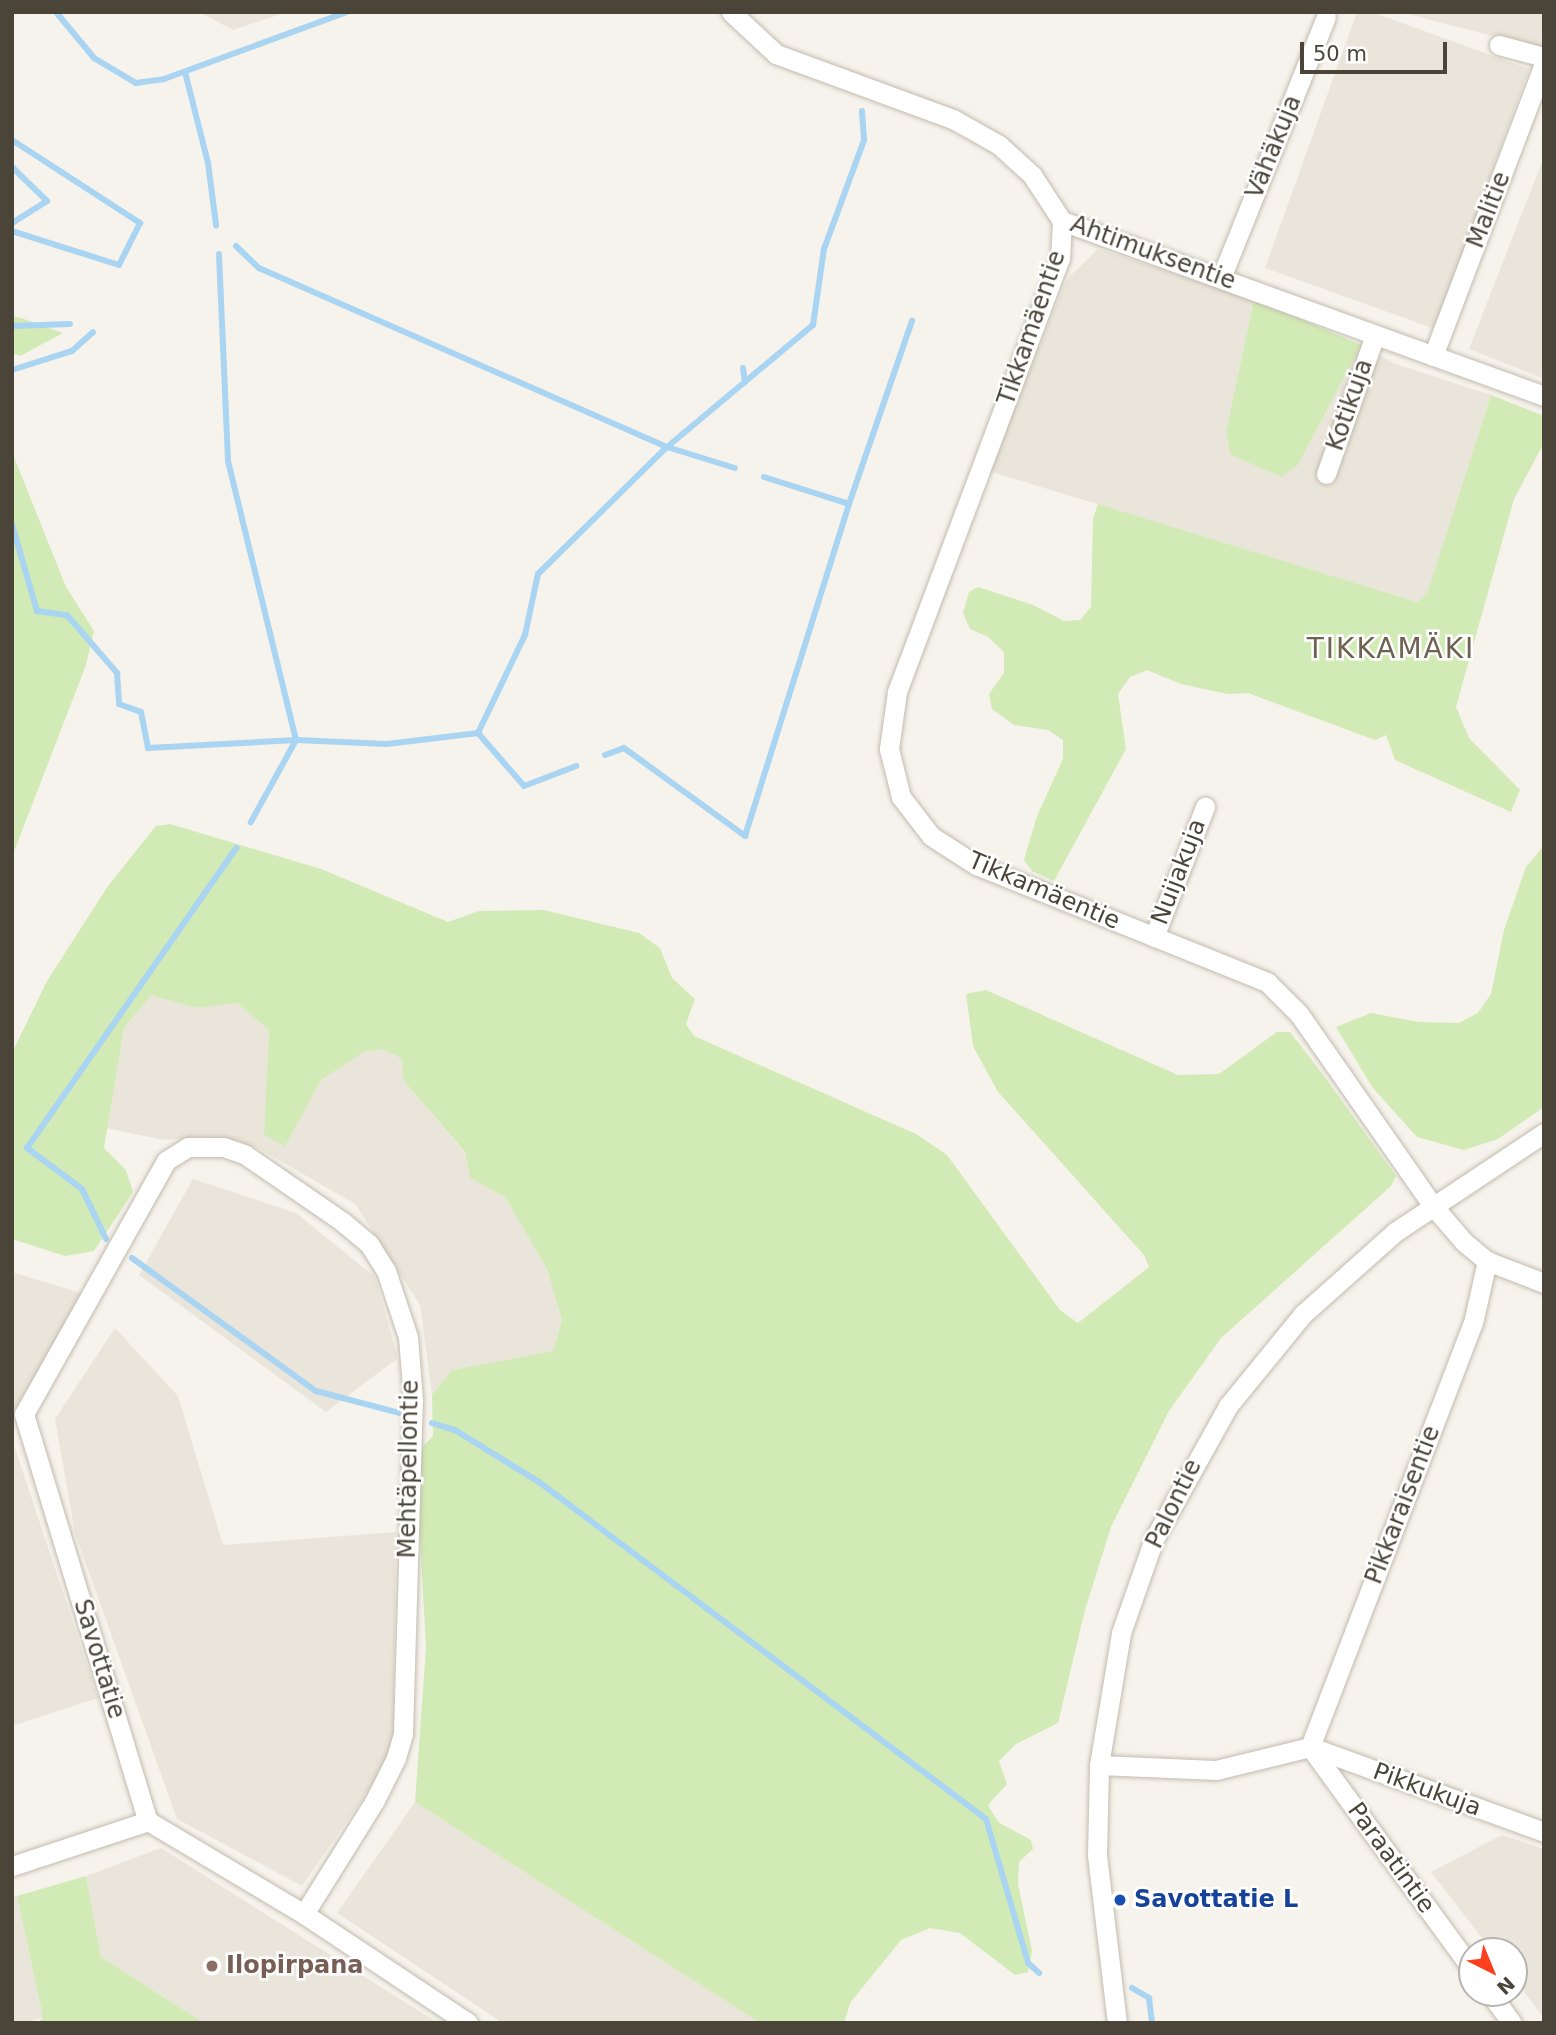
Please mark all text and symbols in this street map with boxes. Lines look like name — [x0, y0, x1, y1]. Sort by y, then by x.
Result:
scale bar — [1304, 28, 1451, 72]
text: 50 m — [1313, 42, 1367, 66]
street label: Vähäkuja — [1240, 91, 1308, 203]
street label: Malitie — [1461, 168, 1517, 252]
street label: Ahtimuksentie — [1067, 210, 1239, 296]
street label: Tikkamäentie — [992, 247, 1072, 409]
street label: Kotikuja — [1321, 355, 1379, 455]
district label: TIKKAMÄKI — [1308, 632, 1474, 666]
street label: Nuijakuja — [1146, 815, 1212, 929]
street label: Tikkamäentie — [964, 846, 1124, 936]
street label: Mehtäpellontie — [393, 1379, 425, 1559]
street label: Pikkaraisentie — [1360, 1422, 1446, 1588]
street label: Palontie — [1140, 1455, 1208, 1553]
street label: Savottatie — [67, 1596, 131, 1722]
street label: Pikkukuja — [1369, 1757, 1485, 1823]
street label: Paraatintie — [1341, 1797, 1441, 1919]
place label: Savottatie L — [1134, 1886, 1298, 1914]
marker: Savottatie L — [1112, 1892, 1128, 1908]
north arrow — [1458, 1937, 1528, 2007]
place label: Ilopirpana — [226, 1952, 364, 1980]
marker: Ilopirpana — [204, 1958, 220, 1974]
text: N — [1493, 1972, 1519, 1999]

